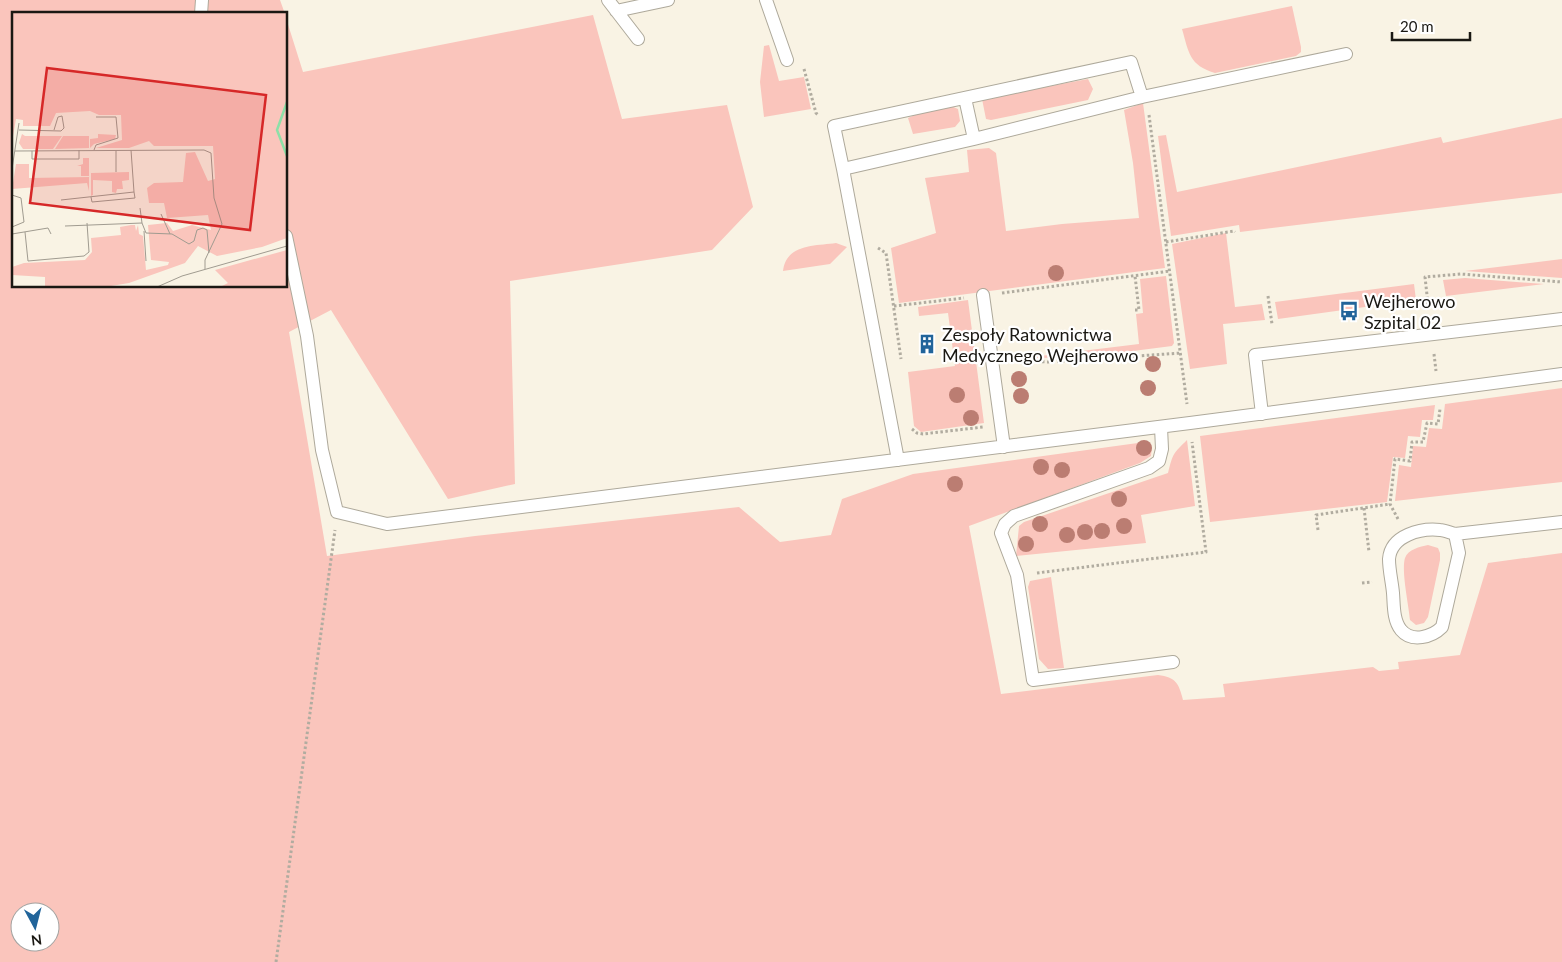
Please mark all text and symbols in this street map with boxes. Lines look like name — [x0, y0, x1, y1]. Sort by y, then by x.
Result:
scale bar — [1392, 10, 1470, 42]
inset map — [12, 12, 288, 288]
text: 20 m — [1400, 17, 1434, 35]
place label: Wejherowo Szpital 02 — [1364, 290, 1455, 333]
bus stop icon: Wejherowo Szpital 02 — [1338, 300, 1360, 322]
place label: Zespoły Ratownictwa Medycznego Wejherowo — [942, 323, 1139, 366]
building icon: Zespoły Ratownictwa Medycznego Wejherowo — [916, 333, 938, 355]
north arrow — [10, 902, 60, 952]
text: N — [30, 931, 43, 949]

